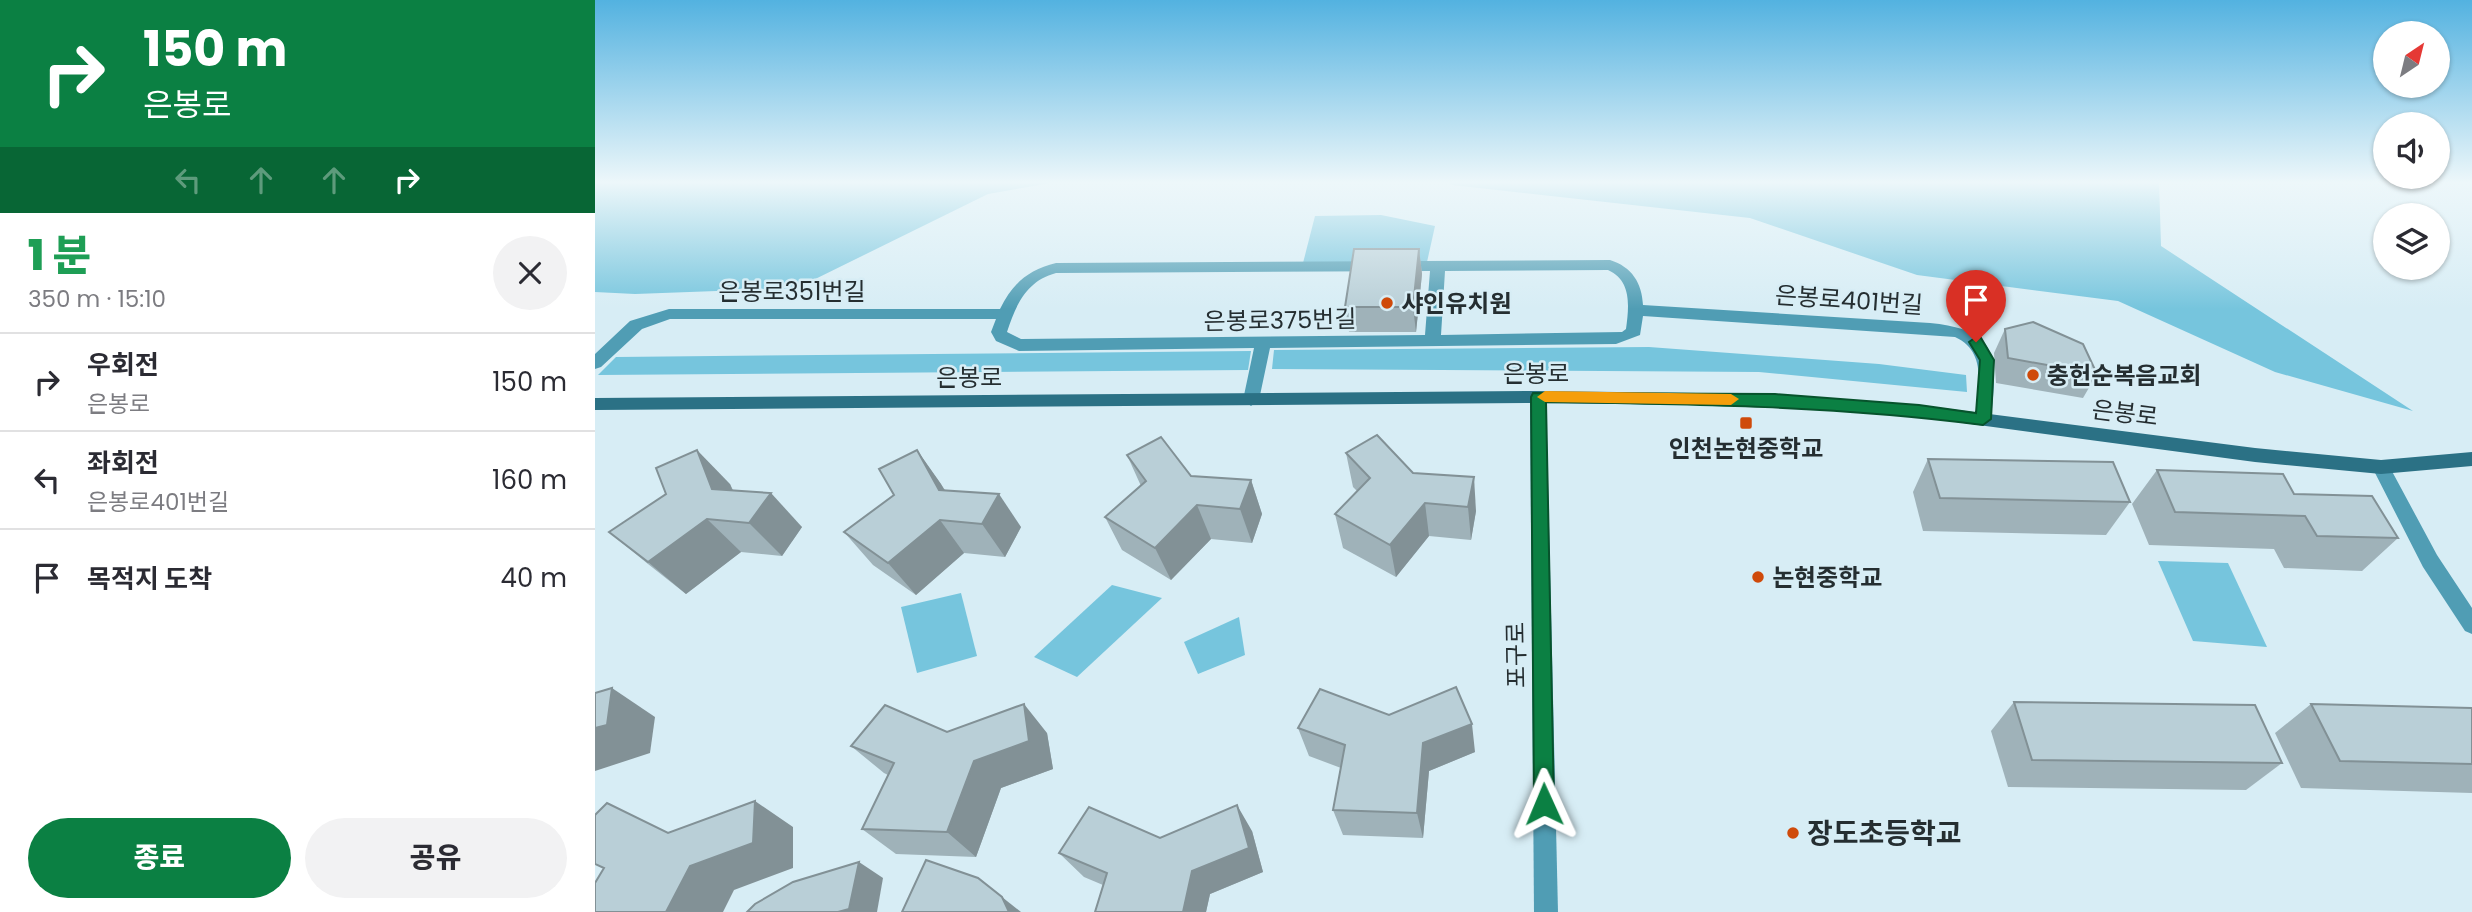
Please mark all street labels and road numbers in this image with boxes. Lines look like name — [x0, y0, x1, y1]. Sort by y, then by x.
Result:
street label: 은봉로351번길 — [718, 275, 866, 308]
street label: 은봉로401번길 — [1774, 278, 1924, 322]
street label: 은봉로375번길 — [1203, 302, 1357, 338]
street label: 은봉로 — [1503, 357, 1569, 390]
street label: 은봉로 — [936, 361, 1002, 394]
street label: 은봉로 — [2090, 393, 2160, 433]
street label: 포구로 — [1499, 622, 1533, 688]

